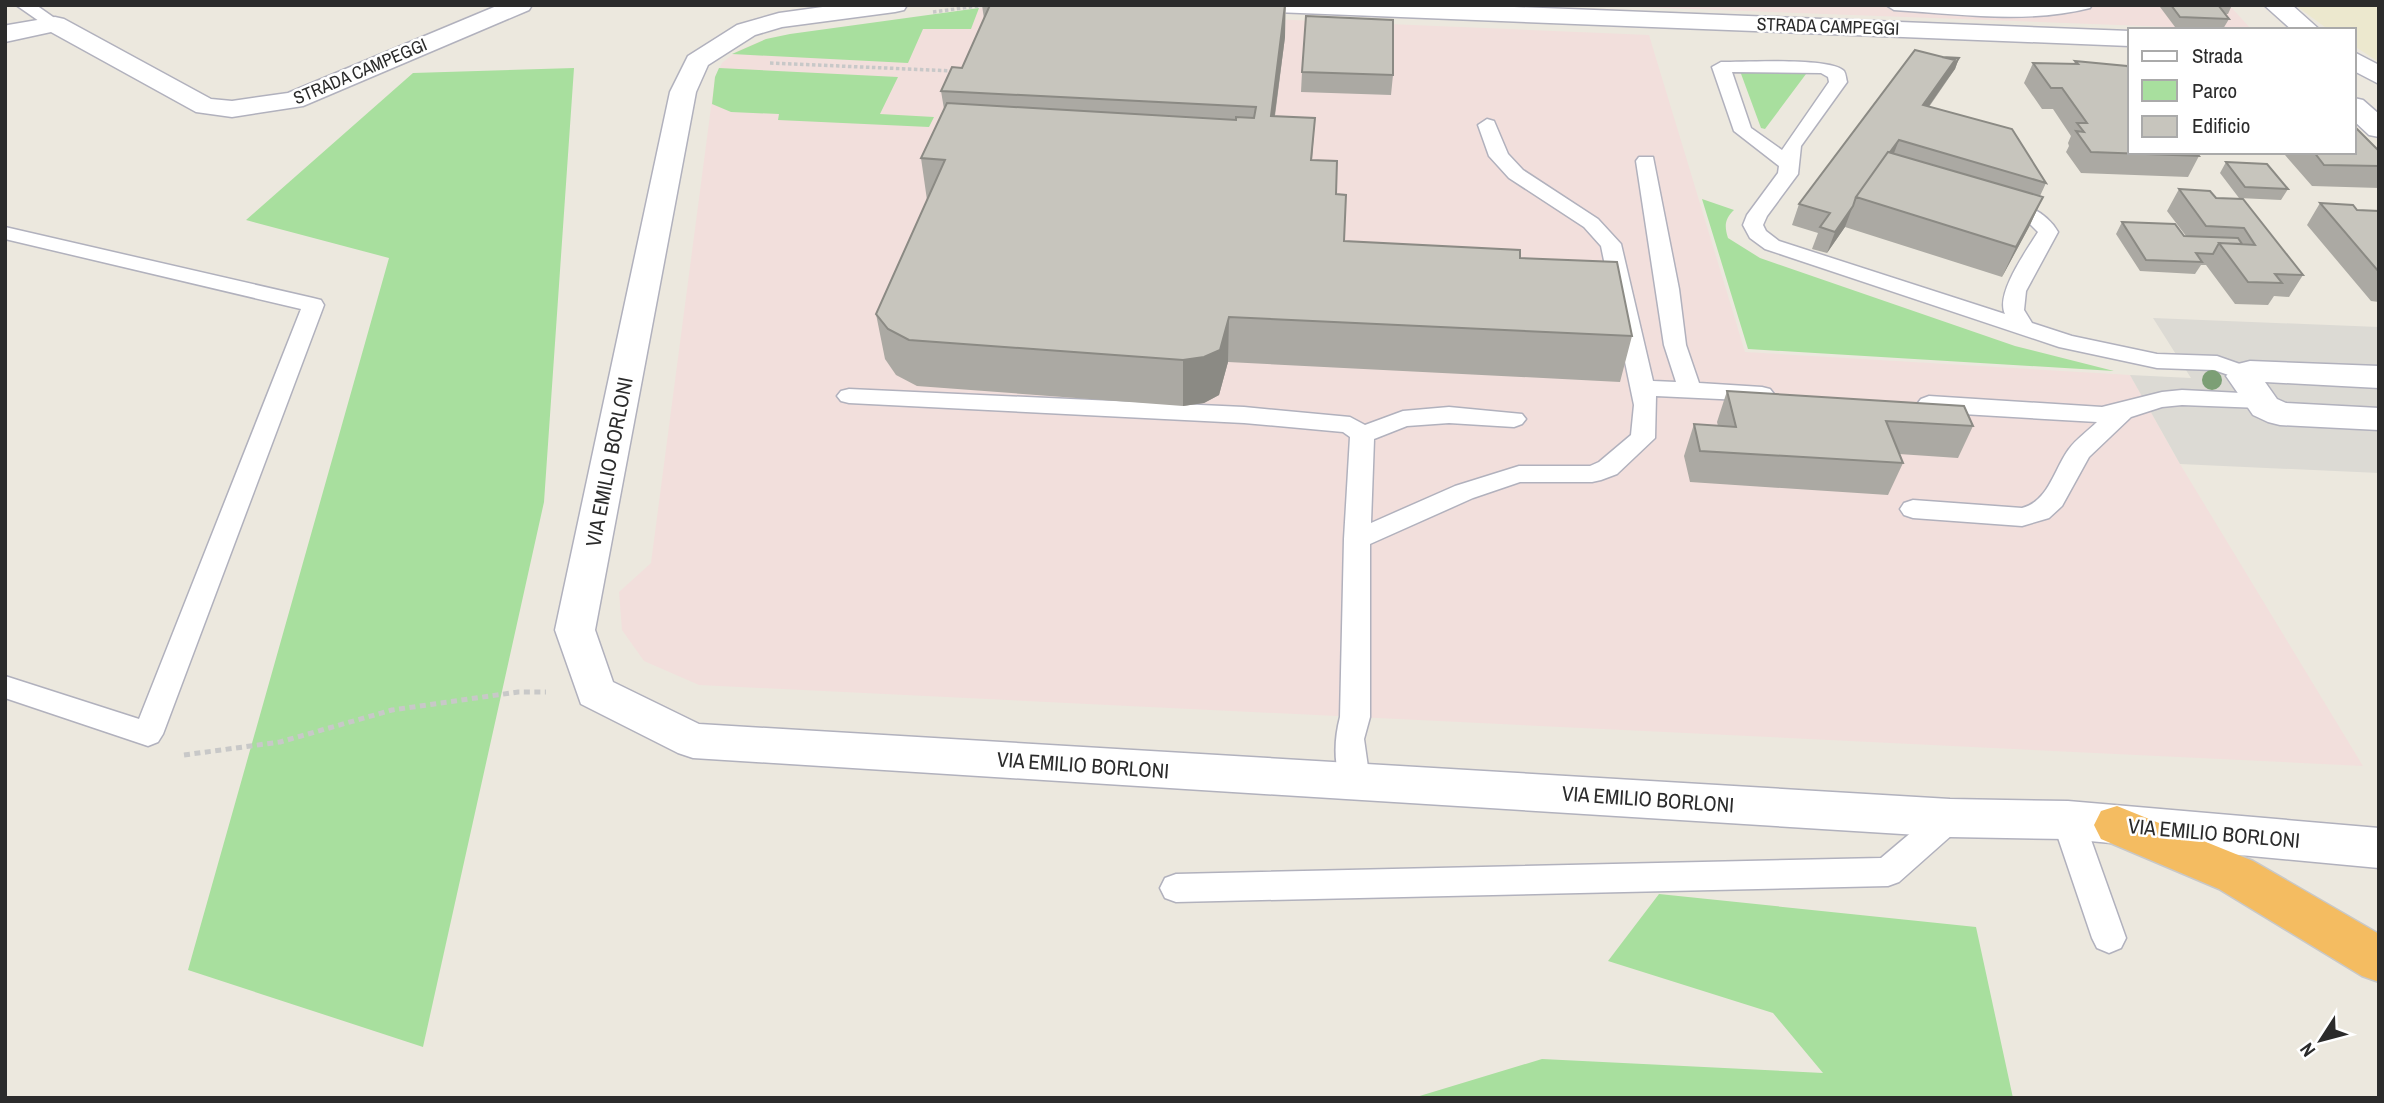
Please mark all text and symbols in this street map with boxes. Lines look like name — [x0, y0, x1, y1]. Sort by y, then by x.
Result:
street label: STRADA CAMPEGGI — [1756, 11, 1900, 41]
legend — [2128, 28, 2356, 154]
street label: STRADA CAMPEGGI — [289, 32, 431, 110]
text: Strada — [2192, 41, 2243, 70]
text: Parco — [2192, 76, 2237, 105]
text: Edificio — [2192, 111, 2250, 140]
street label: VIA EMILIO BORLONI — [578, 375, 640, 549]
street label: VIA EMILIO BORLONI — [996, 745, 1170, 785]
street label: VIA EMILIO BORLONI — [1561, 779, 1735, 819]
street label: VIA EMILIO BORLONI — [2127, 811, 2301, 855]
north arrow — [2286, 1005, 2356, 1075]
text: N — [2293, 1038, 2321, 1062]

